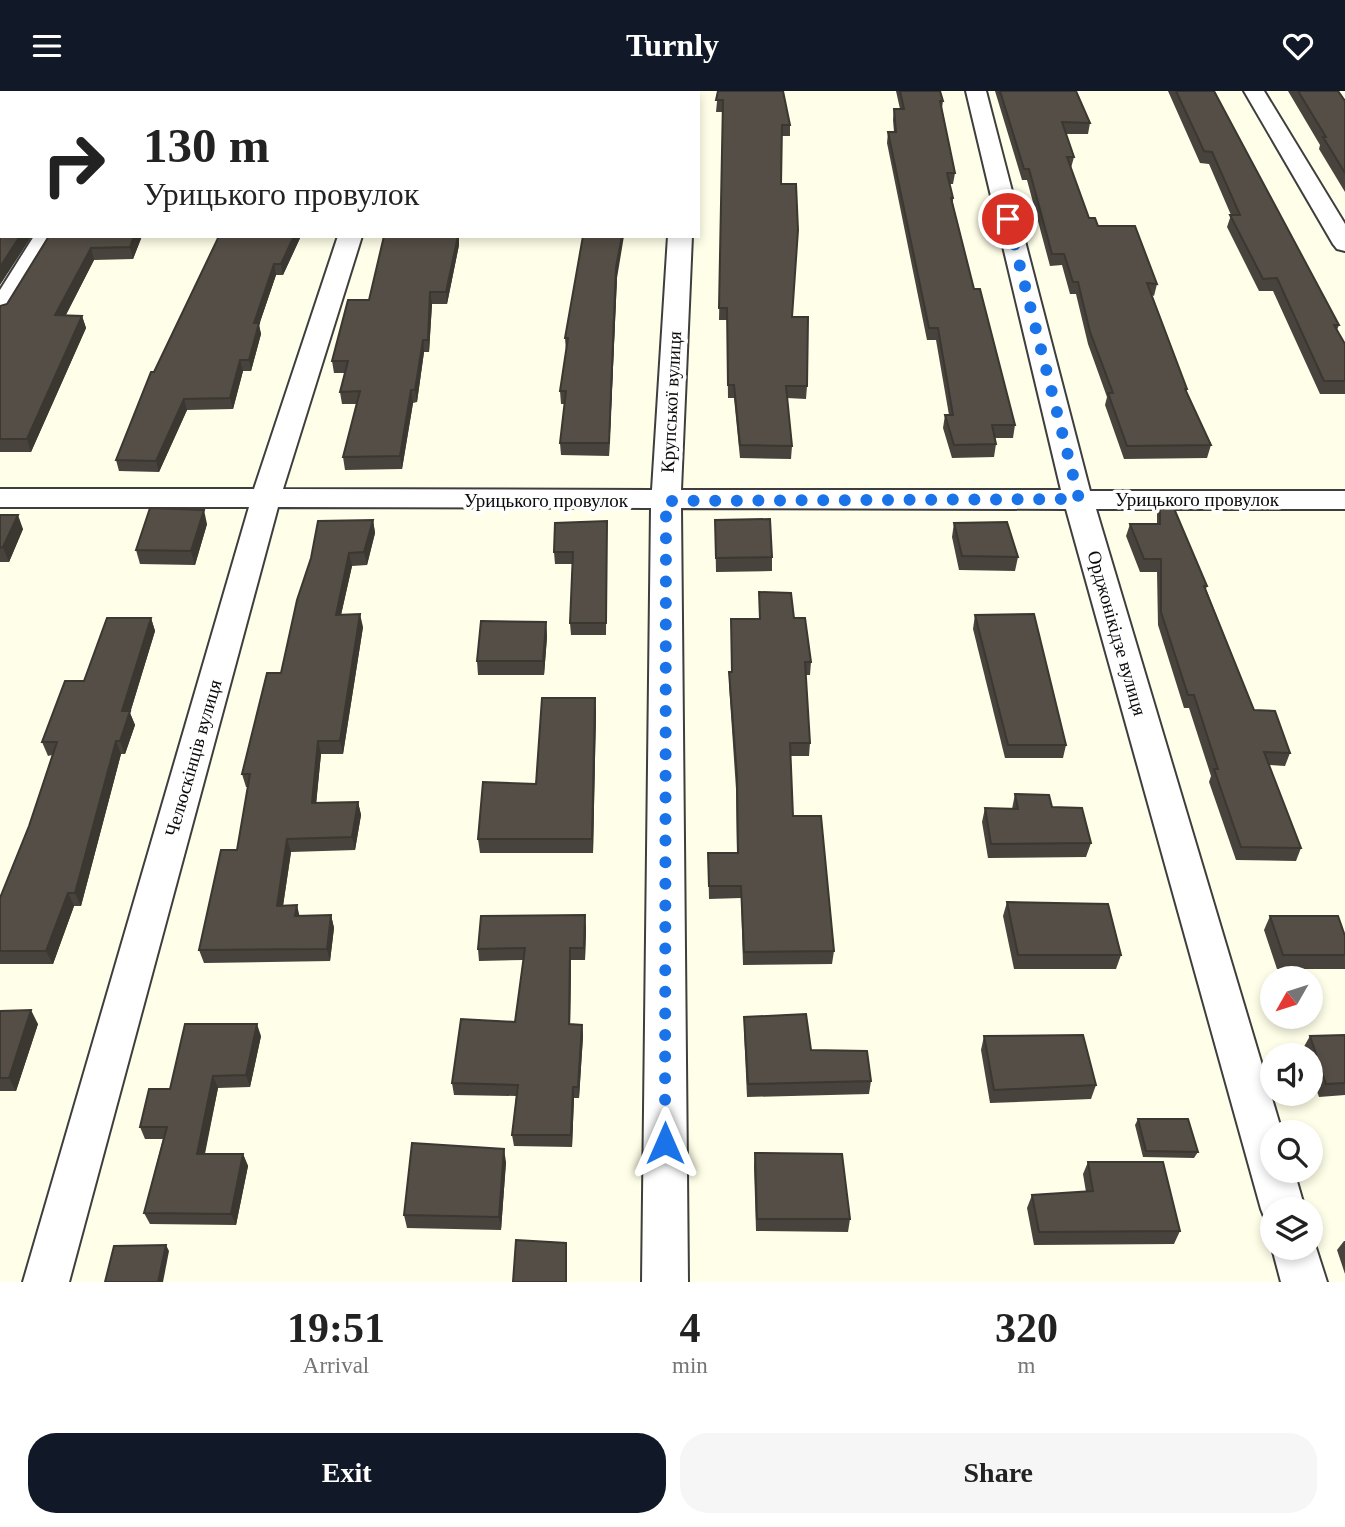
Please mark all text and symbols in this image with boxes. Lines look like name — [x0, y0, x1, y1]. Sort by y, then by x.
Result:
icon: menu — [28, 27, 66, 65]
text: Turnly — [626, 27, 719, 63]
icon: heart — [1279, 27, 1317, 65]
text: 130 m — [143, 118, 270, 173]
icon: right — [28, 119, 119, 210]
text: Урицького провулок — [143, 176, 419, 212]
pin — [978, 189, 1038, 249]
icon: arrive — [989, 200, 1027, 238]
street label: Крупської вулиця — [657, 330, 685, 473]
street label: Урицького провулок — [1115, 489, 1280, 510]
street label: Урицького провулок — [464, 490, 629, 511]
street label: Орджонікідзе вулиця — [1083, 548, 1151, 718]
street label: Челюскінців вулиця — [161, 677, 226, 839]
north arrow — [1260, 966, 1323, 1029]
map controls — [1260, 966, 1323, 1260]
button: sound — [1260, 1043, 1323, 1106]
position arrow — [628, 1106, 702, 1180]
button: search — [1260, 1120, 1323, 1183]
button: layers — [1260, 1197, 1323, 1260]
text: 19:51 — [287, 1305, 385, 1351]
text: 4 — [679, 1305, 700, 1351]
text: 320 — [995, 1305, 1058, 1351]
text: Arrival — [303, 1353, 369, 1378]
text: min — [672, 1353, 708, 1378]
text: m — [1017, 1353, 1035, 1378]
button: Exit — [28, 1433, 666, 1513]
button: Share — [680, 1433, 1317, 1513]

